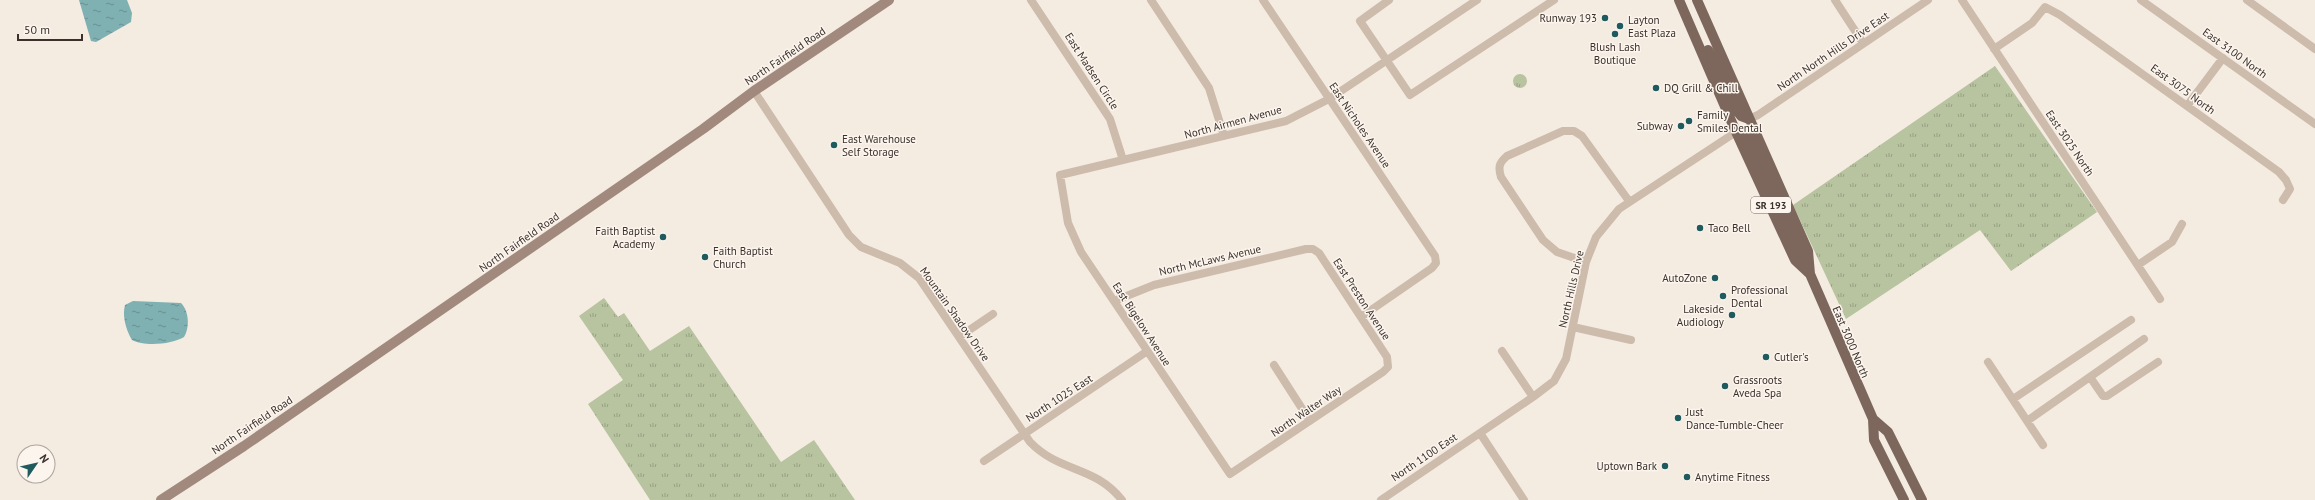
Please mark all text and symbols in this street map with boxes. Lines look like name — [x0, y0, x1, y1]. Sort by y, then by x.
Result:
street label: North North Hills Drive East — [1774, 8, 1892, 94]
place label: Runway 193 — [1539, 11, 1597, 25]
marker: Runway 193 — [1600, 13, 1610, 23]
place label: Layton East Plaza — [1628, 13, 1676, 40]
scale bar — [18, 16, 82, 42]
marker: Layton East Plaza — [1615, 21, 1625, 31]
text: 50 m — [24, 22, 50, 37]
street label: North Fairfield Road — [742, 24, 828, 88]
street label: East 3100 North — [2200, 25, 2270, 81]
marker: Blush Lash Boutique — [1610, 29, 1620, 39]
street label: East Madsen Circle — [1062, 30, 1122, 112]
place label: Blush Lash Boutique — [1590, 40, 1640, 67]
street label: East 3075 North — [2148, 61, 2218, 117]
street label: East Nicholes Avenue — [1326, 80, 1394, 171]
place label: DQ Grill & Chill — [1664, 81, 1739, 95]
marker: DQ Grill & Chill — [1651, 83, 1661, 93]
street label: North Airmen Avenue — [1183, 102, 1284, 142]
street label: East 3025 North — [2043, 107, 2097, 179]
place label: Family Smiles Dental — [1697, 108, 1763, 135]
marker: Family Smiles Dental — [1684, 116, 1694, 126]
place label: Subway — [1637, 119, 1674, 133]
marker: Subway — [1676, 121, 1686, 131]
place label: East Warehouse Self Storage — [842, 132, 916, 159]
marker: East Warehouse Self Storage — [829, 140, 839, 150]
road number: SR 193 — [1751, 197, 1791, 213]
street label: North Fairfield Road — [476, 209, 562, 275]
place label: Taco Bell — [1708, 221, 1751, 235]
marker: Taco Bell — [1695, 223, 1705, 233]
place label: Faith Baptist Academy — [595, 224, 656, 251]
marker: Faith Baptist Academy — [658, 232, 668, 242]
street label: North McLaws Avenue — [1158, 241, 1263, 279]
place label: Faith Baptist Church — [713, 244, 773, 271]
street label: North Hills Drive — [1555, 249, 1587, 329]
marker: Faith Baptist Church — [700, 252, 710, 262]
street label: East Preston Avenue — [1330, 255, 1394, 343]
street label: Mountain Shadow Drive — [917, 264, 993, 364]
place label: AutoZone — [1662, 271, 1707, 285]
marker: AutoZone — [1710, 273, 1720, 283]
street label: East Bigelow Avenue — [1110, 279, 1175, 369]
place label: Professional Dental — [1731, 283, 1789, 310]
marker: Professional Dental — [1718, 291, 1728, 301]
place label: Lakeside Audiology — [1677, 302, 1725, 329]
street label: East 3000 North — [1830, 304, 1872, 380]
marker: Lakeside Audiology — [1727, 310, 1737, 320]
place label: Cutler's — [1774, 350, 1809, 364]
marker: Cutler's — [1761, 352, 1771, 362]
street label: North 1025 East — [1023, 371, 1095, 425]
place label: Grassroots Aveda Spa — [1733, 373, 1782, 400]
marker: Grassroots Aveda Spa — [1720, 381, 1730, 391]
street label: North Walter Way — [1268, 382, 1345, 440]
street label: North Fairfield Road — [209, 393, 295, 457]
place label: Just Dance-Tumble-Cheer — [1685, 405, 1784, 432]
marker: Just Dance-Tumble-Cheer — [1673, 413, 1683, 423]
street label: North 1100 East — [1388, 430, 1460, 484]
north arrow — [16, 444, 56, 484]
text: N — [36, 451, 52, 465]
place label: Uptown Bark — [1597, 459, 1658, 473]
marker: Uptown Bark — [1660, 461, 1670, 471]
place label: Anytime Fitness — [1695, 470, 1770, 484]
marker: Anytime Fitness — [1682, 472, 1692, 482]

